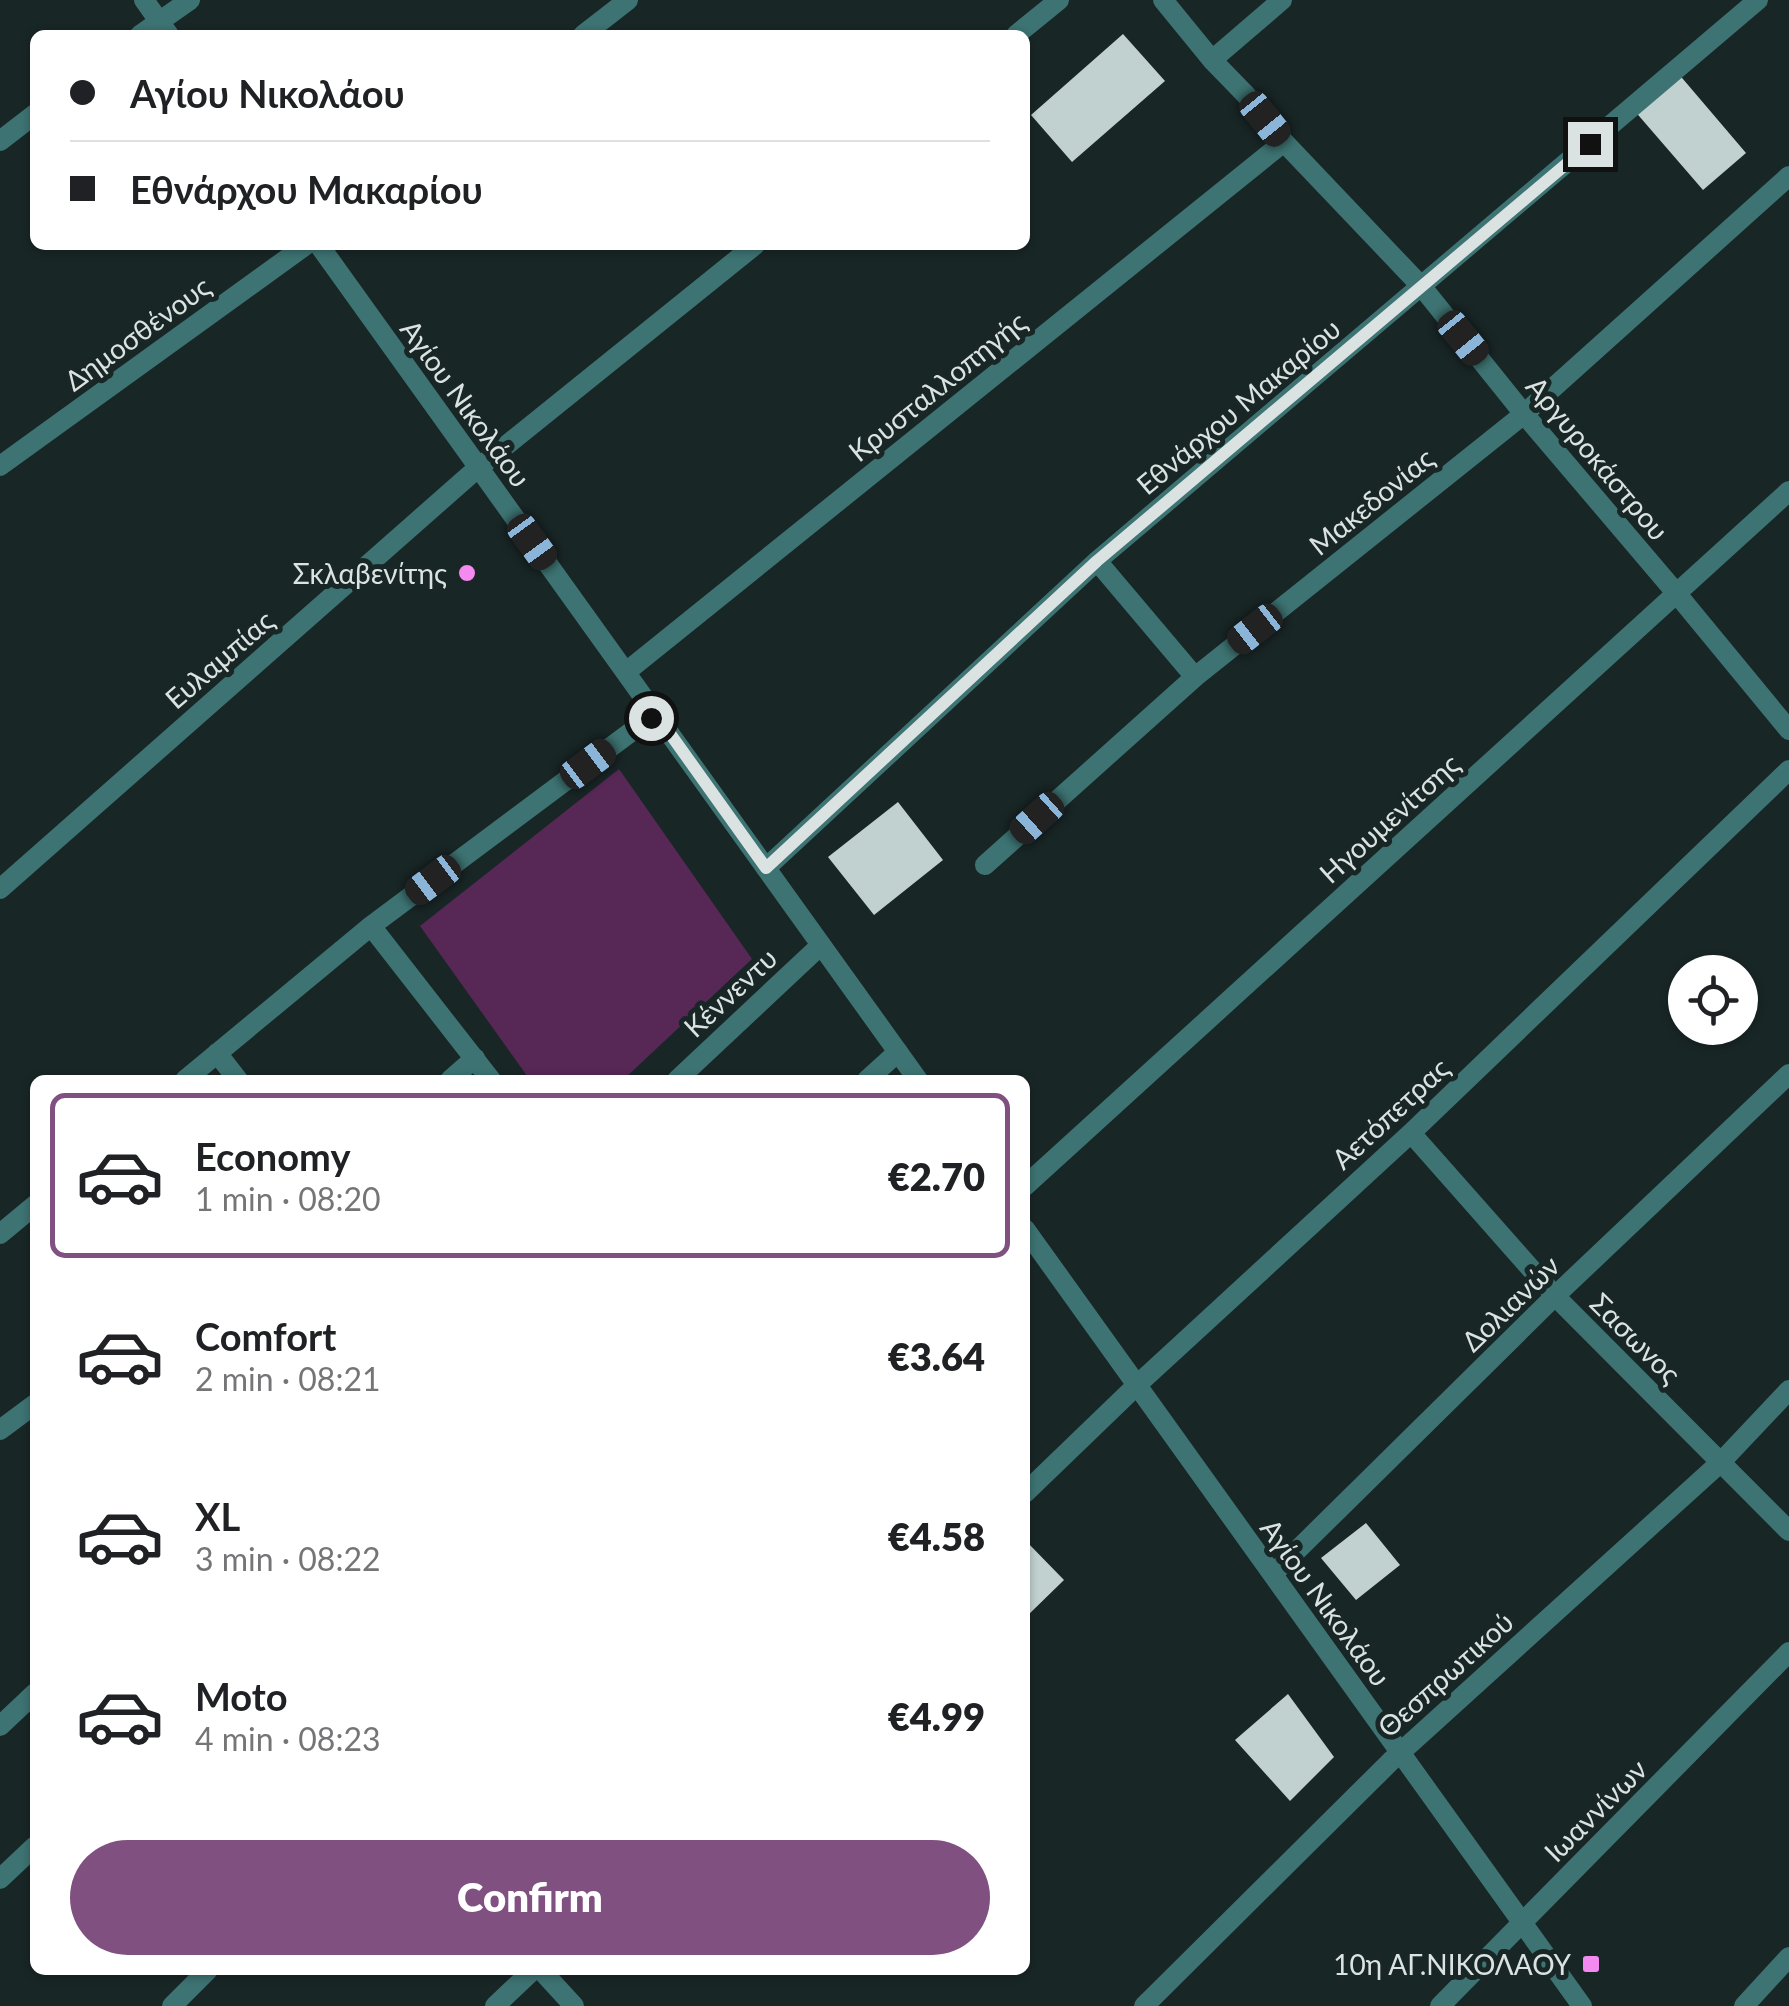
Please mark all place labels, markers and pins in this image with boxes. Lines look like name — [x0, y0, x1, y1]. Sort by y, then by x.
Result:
place label: Σκλαβενίτης — [293, 556, 447, 590]
marker: Σκλαβενίτης — [456, 562, 478, 584]
place label: 10η ΑΓ.ΝΙΚΟΛΑΟΥ — [1333, 1947, 1572, 1981]
marker: 10η ΑΓ.ΝΙΚΟΛΑΟΥ — [1580, 1953, 1602, 1975]

